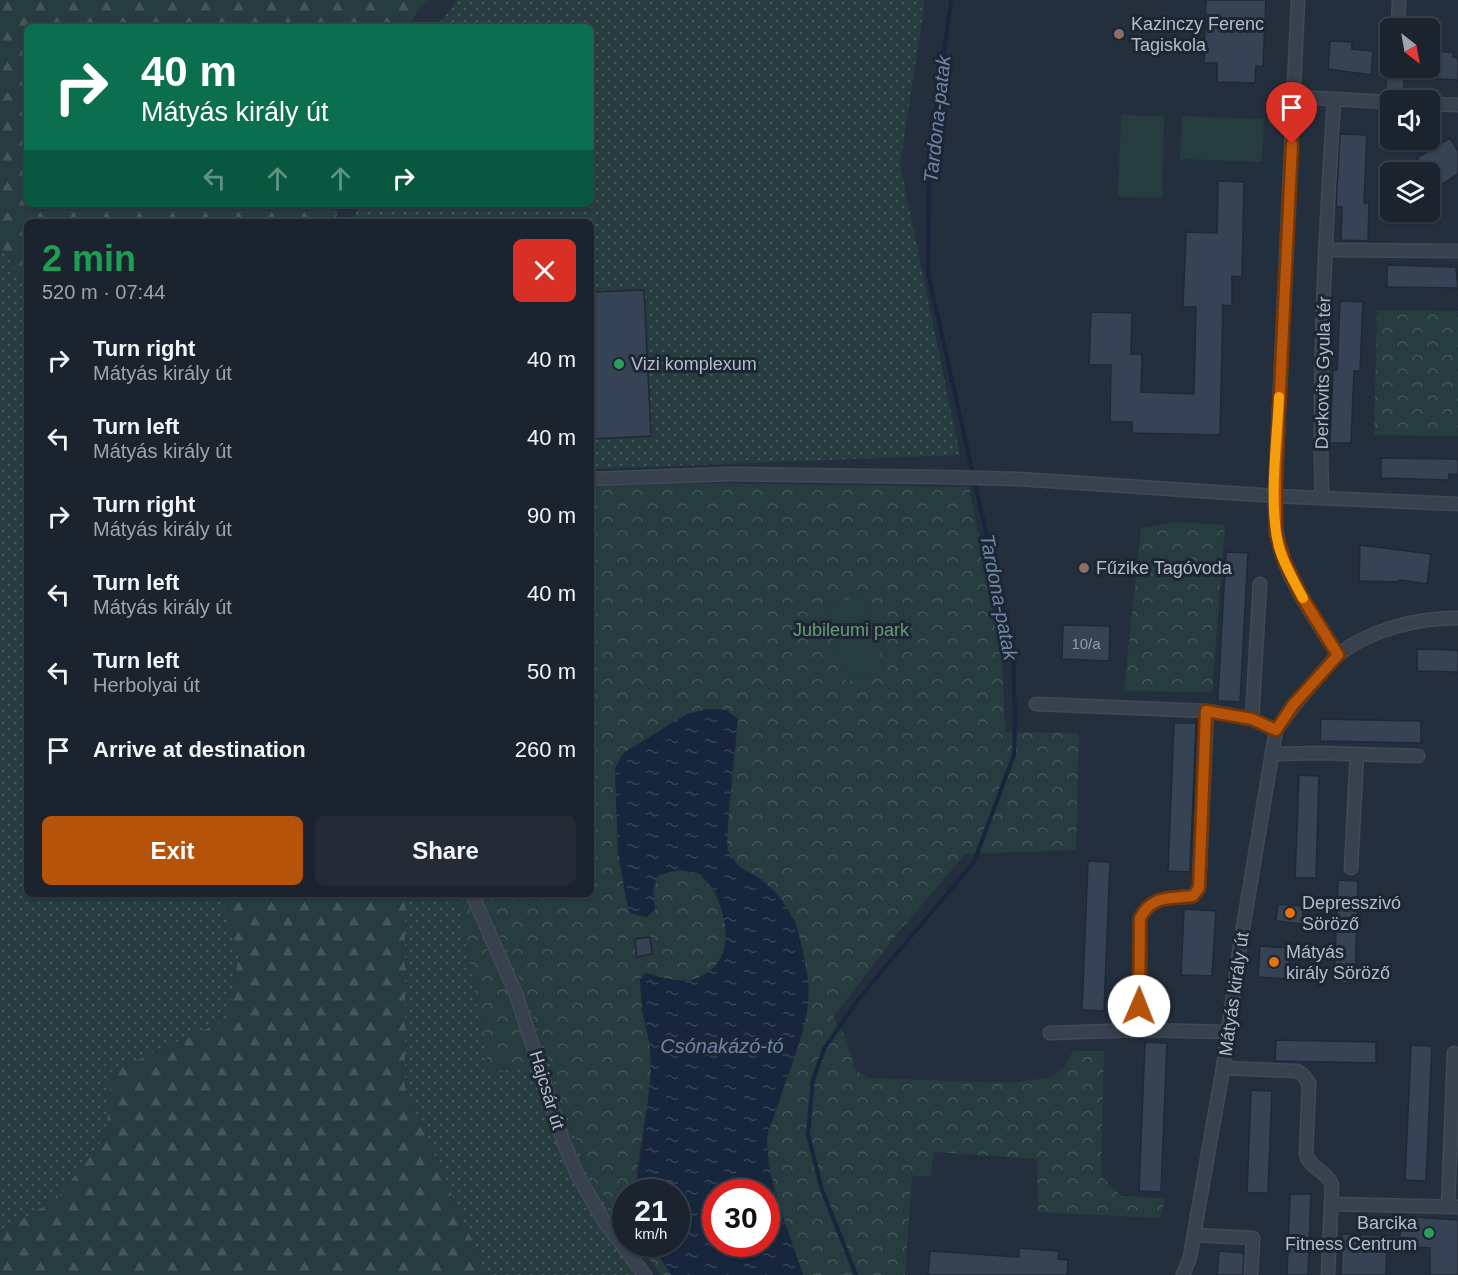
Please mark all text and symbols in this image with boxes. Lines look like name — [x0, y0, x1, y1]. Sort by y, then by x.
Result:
place label: Kazinczy Ferenc Tagiskola — [1131, 14, 1264, 55]
north arrow — [1380, 18, 1440, 78]
map controls — [1380, 18, 1440, 222]
marker: Kazinczy Ferenc Tagiskola — [1112, 27, 1126, 41]
icon: right — [42, 48, 120, 126]
text: 40 m — [141, 48, 237, 95]
water label: Tardona-patak — [919, 53, 955, 184]
pin — [1266, 82, 1317, 144]
button: sound — [1380, 90, 1440, 150]
icon: arrive — [1275, 91, 1308, 124]
text: Mátyás király út — [141, 97, 329, 127]
icon: left — [198, 162, 231, 195]
icon: ahead — [261, 162, 294, 195]
icon: ahead — [324, 162, 357, 195]
icon: right — [387, 162, 420, 195]
button: layers — [1380, 162, 1440, 222]
text: 2 min — [42, 238, 136, 279]
button: close — [513, 239, 576, 302]
text: 520 m · 07:44 — [42, 281, 165, 303]
street label: Derkovits Gyula tér — [1312, 296, 1334, 450]
text: Turn right — [93, 336, 195, 361]
icon: right — [42, 344, 75, 377]
text: 40 m — [527, 347, 576, 372]
place label: Vizi komplexum — [631, 354, 757, 374]
marker: Vizi komplexum — [612, 357, 626, 371]
text: Mátyás király út — [93, 362, 232, 384]
text: Turn left — [93, 414, 179, 439]
icon: left — [42, 422, 75, 455]
text: 40 m — [527, 425, 576, 450]
text: Mátyás király út — [93, 440, 232, 462]
text: Turn right — [93, 492, 195, 517]
icon: right — [42, 500, 75, 533]
text: 90 m — [527, 503, 576, 528]
text: Mátyás király út — [93, 518, 232, 540]
water label: Tardona-patak — [976, 532, 1022, 663]
place label: Fűzike Tagóvoda — [1096, 558, 1233, 578]
marker: Fűzike Tagóvoda — [1077, 561, 1091, 575]
text: Turn left — [93, 570, 179, 595]
icon: left — [42, 578, 75, 611]
text: 40 m — [527, 581, 576, 606]
text: Mátyás király út — [93, 596, 232, 618]
park label: Jubileumi park — [793, 620, 910, 640]
house number: 10/a — [1071, 635, 1101, 652]
text: Turn left — [93, 648, 179, 673]
icon: left — [42, 656, 75, 689]
text: 50 m — [527, 659, 576, 684]
text: Herbolyai út — [93, 674, 200, 696]
icon: arrive — [42, 734, 75, 767]
text: Arrive at destination — [93, 737, 306, 762]
text: 260 m — [515, 737, 576, 762]
button: Exit — [42, 816, 303, 885]
button: Share — [315, 816, 576, 885]
place label: Depresszivó Söröző — [1302, 893, 1401, 934]
marker: Depresszivó Söröző — [1283, 906, 1297, 920]
street label: Mátyás király út — [1215, 931, 1253, 1057]
place label: Mátyás király Söröző — [1286, 942, 1390, 983]
marker: Mátyás király Söröző — [1267, 955, 1281, 969]
position arrow — [1107, 974, 1171, 1038]
water label: Csónakázó-tó — [660, 1035, 784, 1057]
street label: Hajcsár út — [526, 1048, 568, 1132]
speed limit sign: 30 — [702, 1179, 780, 1257]
text: 21 — [634, 1194, 668, 1227]
place label: Barcika Fitness Centrum — [1285, 1213, 1418, 1254]
text: km/h — [635, 1225, 667, 1242]
marker: Barcika Fitness Centrum — [1422, 1226, 1436, 1240]

